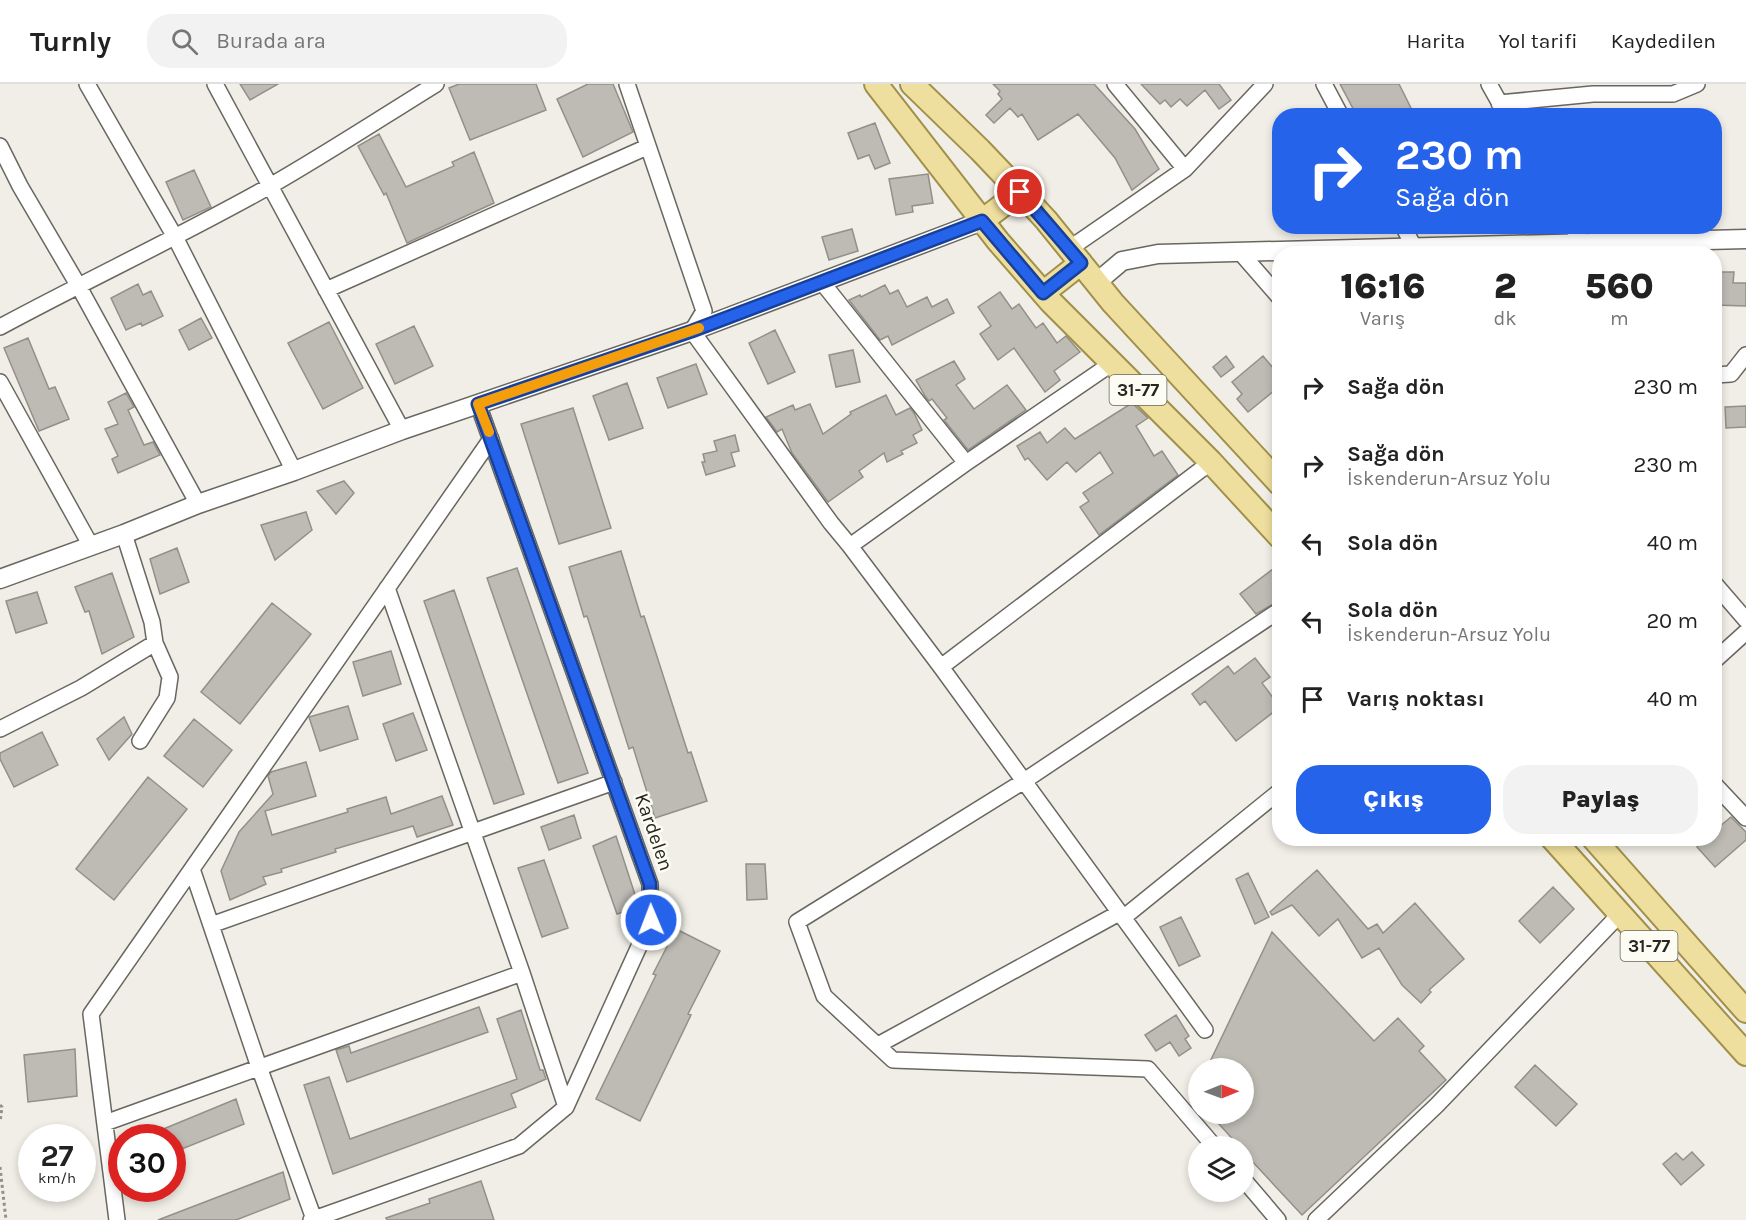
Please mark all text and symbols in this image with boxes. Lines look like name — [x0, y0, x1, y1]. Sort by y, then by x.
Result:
search box — [147, 14, 567, 68]
text: Turnly — [30, 25, 111, 58]
icon: search — [168, 25, 201, 58]
text: Burada ara — [216, 28, 326, 54]
text: Harita — [1406, 29, 1465, 53]
text: Yol tarifi — [1498, 29, 1578, 53]
text: Kaydedilen — [1611, 29, 1716, 53]
text: 230 m — [1395, 130, 1524, 180]
icon: right — [1296, 132, 1374, 210]
pin — [994, 166, 1045, 217]
icon: arrive — [1003, 175, 1036, 208]
text: Sağa dön — [1395, 181, 1510, 213]
text: 16:16 — [1340, 265, 1425, 307]
text: 2 — [1494, 265, 1516, 307]
text: 560 — [1585, 265, 1654, 307]
text: Varış — [1360, 307, 1405, 330]
text: dk — [1493, 307, 1517, 330]
text: m — [1610, 307, 1629, 330]
icon: right — [1296, 371, 1329, 404]
text: Sağa dön — [1347, 374, 1445, 400]
text: 230 m — [1633, 374, 1698, 400]
road number: 31-77 — [1110, 375, 1166, 405]
text: Sağa dön — [1347, 441, 1445, 467]
icon: right — [1296, 449, 1329, 482]
text: 230 m — [1633, 452, 1698, 478]
text: İskenderun-Arsuz Yolu — [1347, 467, 1551, 490]
icon: left — [1296, 527, 1329, 560]
text: Sola dön — [1347, 530, 1438, 556]
text: 40 m — [1647, 530, 1698, 556]
text: Sola dön — [1347, 597, 1438, 623]
icon: left — [1296, 605, 1329, 638]
text: 20 m — [1646, 608, 1698, 634]
text: İskenderun-Arsuz Yolu — [1347, 623, 1551, 646]
icon: arrive — [1296, 683, 1329, 716]
text: Varış noktası — [1347, 686, 1485, 712]
text: 40 m — [1647, 686, 1698, 712]
button: Çıkış — [1296, 765, 1491, 834]
button: Paylaş — [1503, 765, 1698, 834]
street label: Kardelen — [630, 790, 678, 874]
position arrow — [619, 888, 683, 952]
road number: 31-77 — [1620, 931, 1678, 961]
north arrow — [1188, 1058, 1254, 1124]
map controls — [1188, 1058, 1254, 1202]
speed limit sign: 30 — [108, 1124, 186, 1202]
button: layers — [1188, 1136, 1254, 1202]
text: 27 — [40, 1138, 74, 1174]
text: km/h — [38, 1169, 76, 1187]

